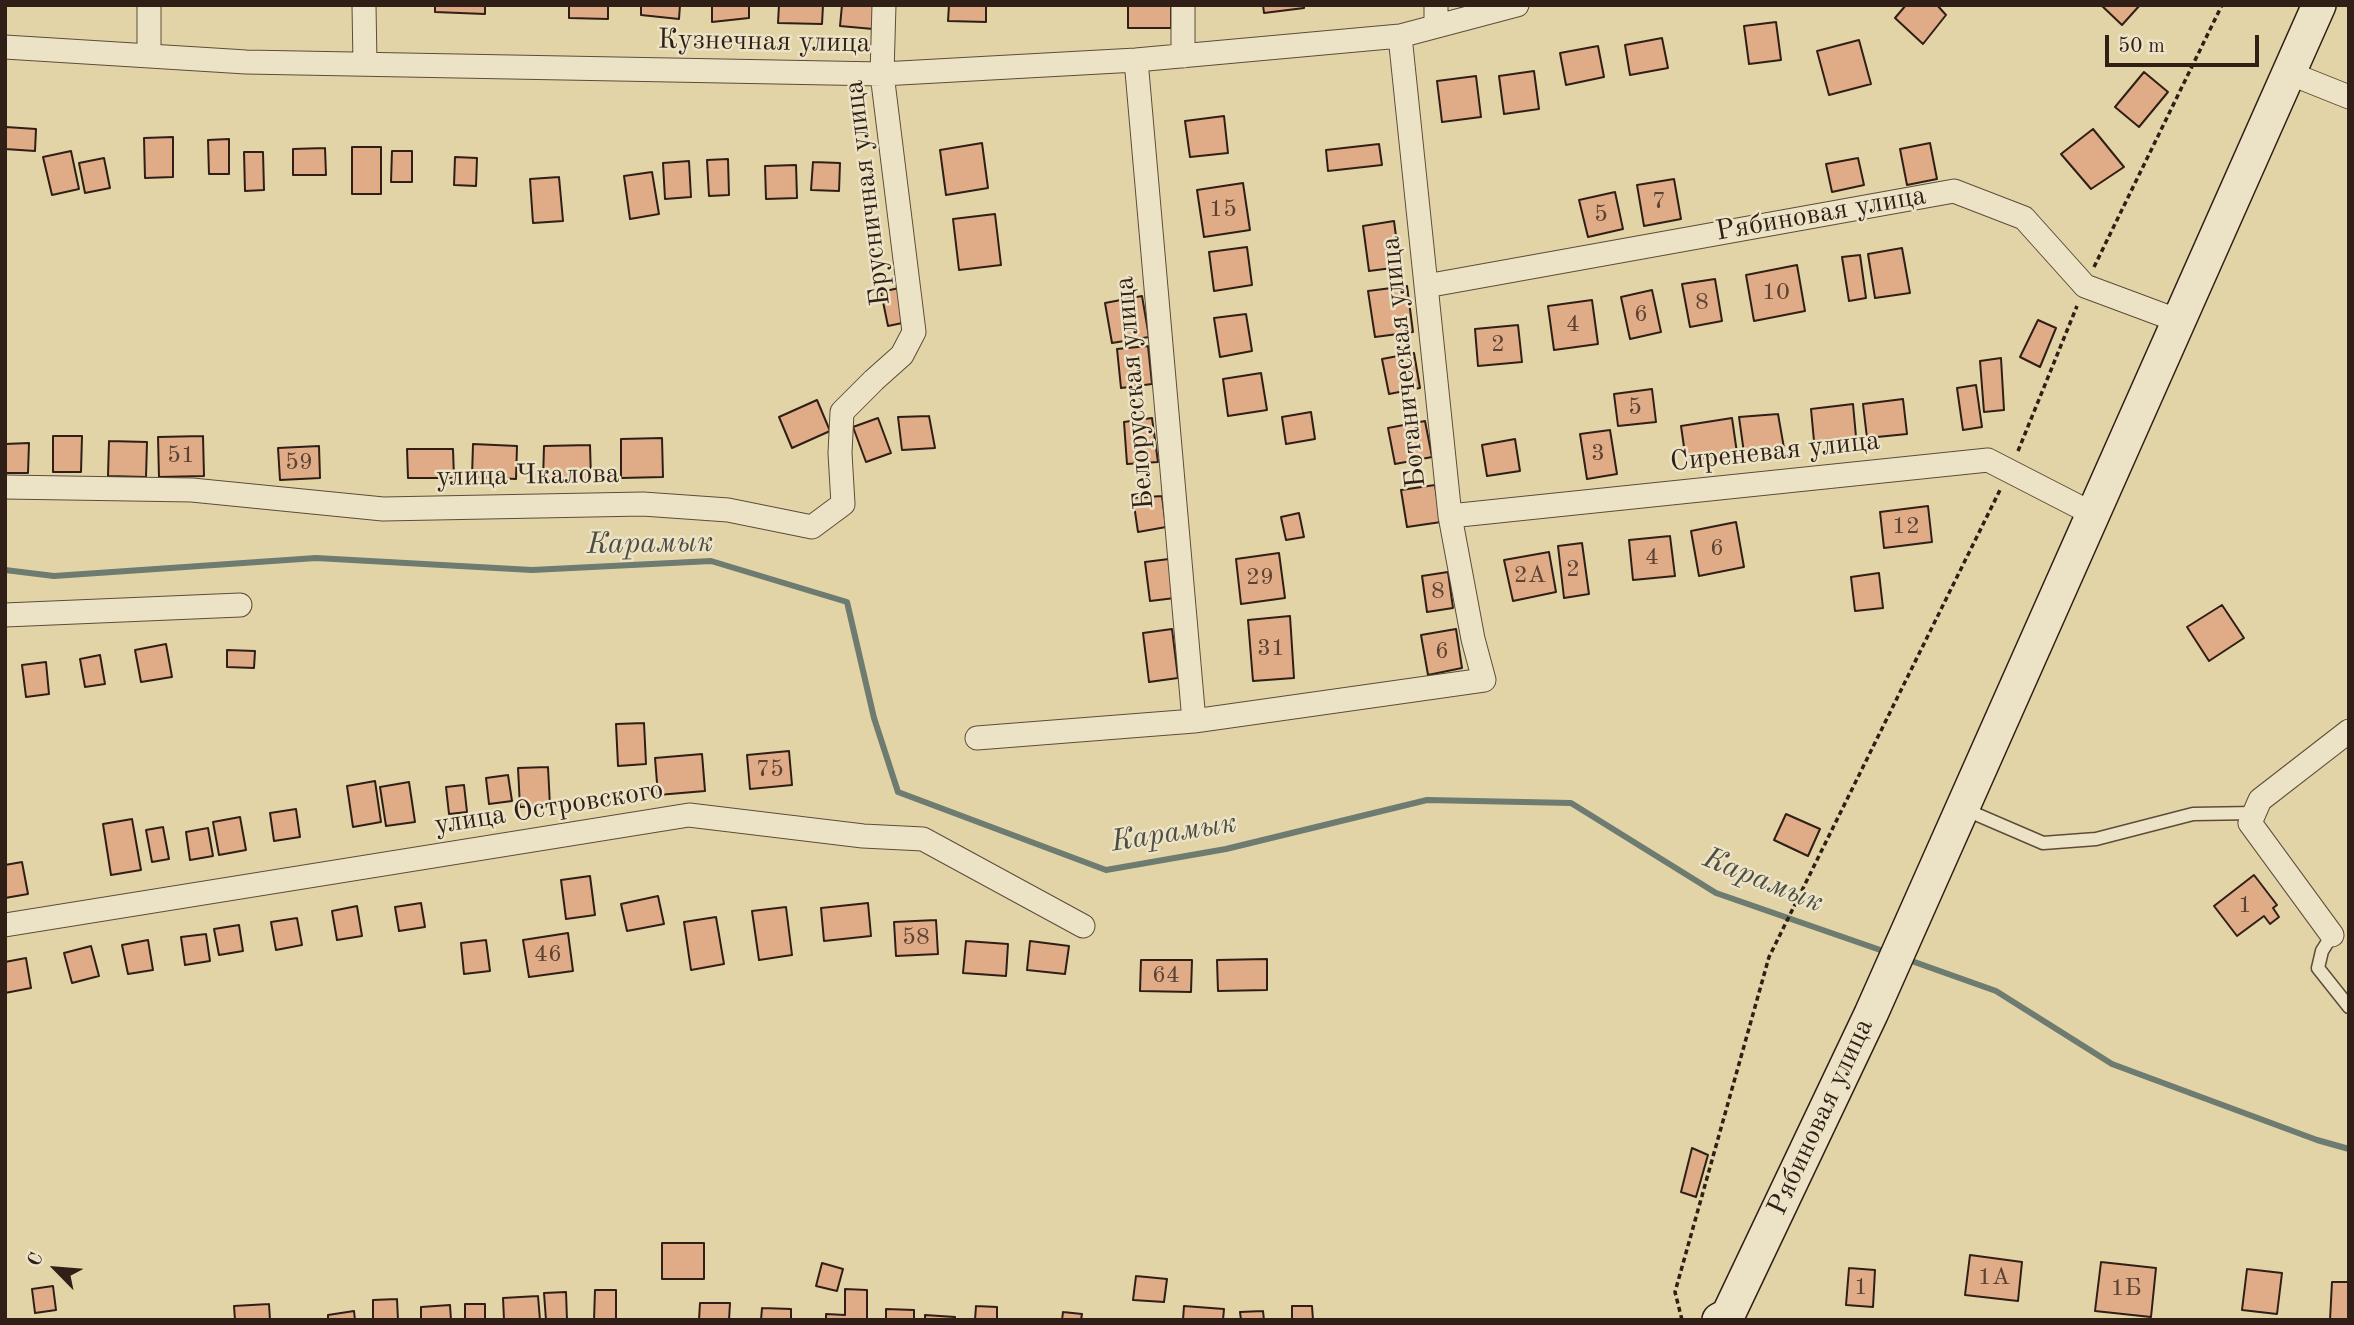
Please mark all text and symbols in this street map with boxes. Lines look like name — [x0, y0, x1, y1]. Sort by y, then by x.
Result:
scale bar — [2109, 21, 2263, 65]
street label: Кузнечная улица — [657, 23, 871, 61]
text: 50 m — [2118, 36, 2165, 57]
street label: Брусничная улица — [837, 78, 899, 308]
street label: Рябиновая улица — [1713, 179, 1929, 249]
house number: 7 — [1652, 188, 1666, 216]
house number: 15 — [1209, 196, 1237, 224]
house number: 5 — [1594, 201, 1608, 229]
street label: Ботаническая улица — [1374, 235, 1434, 489]
street label: Белорусская улица — [1108, 275, 1162, 511]
house number: 10 — [1762, 279, 1790, 307]
house number: 8 — [1695, 289, 1709, 317]
house number: 6 — [1634, 301, 1648, 329]
house number: 4 — [1566, 311, 1580, 339]
house number: 2 — [1491, 331, 1505, 359]
house number: 5 — [1628, 394, 1642, 422]
street label: Сиреневая улица — [1668, 424, 1882, 480]
house number: 3 — [1591, 440, 1605, 468]
house number: 51 — [167, 442, 195, 470]
house number: 59 — [285, 449, 313, 477]
street label: улица Чкалова — [436, 458, 620, 494]
house number: 12 — [1892, 513, 1920, 541]
water label: Карамык — [586, 525, 714, 563]
house number: 6 — [1710, 535, 1724, 563]
house number: 4 — [1645, 544, 1659, 572]
house number: 2 — [1566, 556, 1580, 584]
house number: 2А — [1514, 562, 1546, 590]
house number: 29 — [1246, 564, 1274, 592]
house number: 8 — [1431, 578, 1445, 606]
house number: 31 — [1257, 635, 1285, 663]
house number: 6 — [1435, 638, 1449, 666]
house number: 75 — [756, 756, 784, 784]
street label: улица Островского — [432, 773, 666, 843]
water label: Карамык — [1109, 805, 1239, 861]
water label: Карамык — [1698, 841, 1828, 921]
house number: 1 — [2238, 892, 2252, 920]
house number: 58 — [902, 924, 930, 952]
house number: 46 — [534, 941, 562, 969]
house number: 64 — [1152, 962, 1180, 990]
street label: Рябиновая улица — [1761, 1013, 1881, 1221]
north arrow — [21, 1234, 91, 1304]
text: С — [25, 1250, 48, 1270]
house number: 1А — [1978, 1264, 2010, 1292]
house number: 1 — [1854, 1274, 1868, 1302]
house number: 1Б — [2111, 1275, 2141, 1303]

